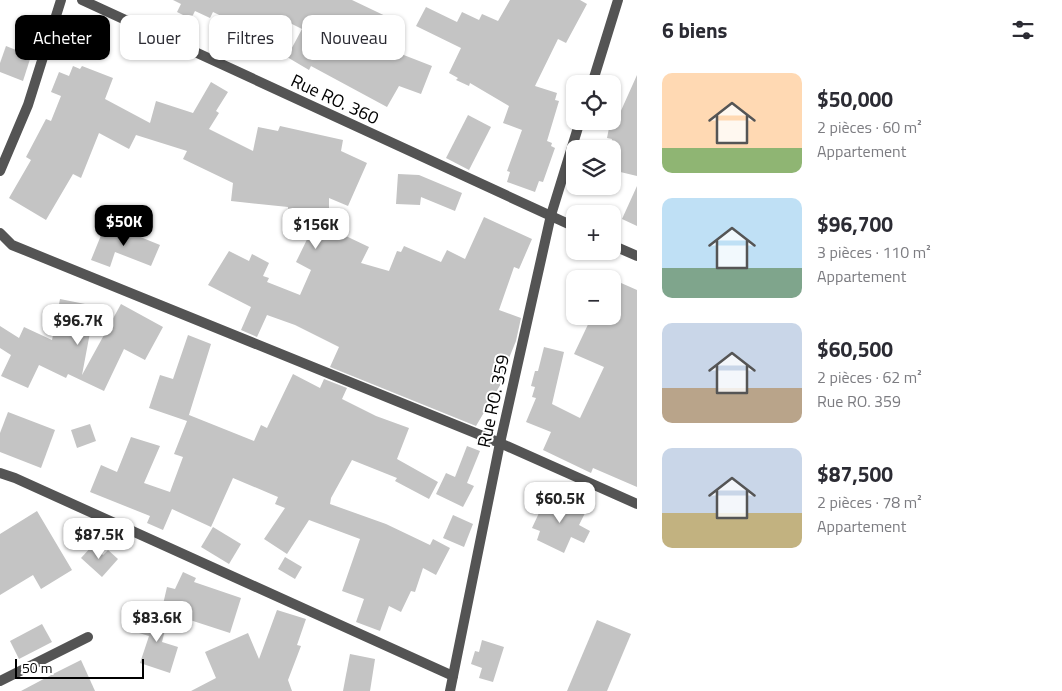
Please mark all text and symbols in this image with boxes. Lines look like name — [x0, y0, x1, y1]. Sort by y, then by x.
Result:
text: 6 biens — [662, 14, 727, 46]
chip: Acheter — [15, 15, 110, 60]
chip: Louer — [120, 15, 199, 60]
chip: Filtres — [209, 15, 292, 60]
chip: Nouveau — [302, 15, 405, 60]
icon: filters — [1009, 16, 1037, 44]
street label: Rue RO. 360 — [286, 67, 384, 131]
map controls — [566, 75, 621, 325]
button: locate — [566, 75, 621, 130]
text: $50,000 — [817, 83, 893, 115]
icon: home — [702, 93, 762, 153]
text: 2 pièces · 60 m² — [817, 115, 922, 139]
text: Appartement — [817, 139, 906, 163]
button: layers — [566, 140, 621, 195]
pin: $50K — [94, 204, 154, 247]
button: + — [566, 205, 621, 260]
pin: $156K — [281, 208, 351, 250]
text: $96,700 — [817, 208, 893, 240]
text: $50K — [106, 209, 142, 233]
text: $156K — [293, 212, 339, 236]
icon: home — [702, 218, 762, 278]
text: 3 pièces · 110 m² — [817, 240, 931, 264]
text: Appartement — [817, 264, 906, 288]
button: − — [566, 270, 621, 325]
pin: $96.7K — [37, 304, 119, 346]
text: $96.7K — [53, 308, 103, 332]
text: $60,500 — [817, 333, 893, 365]
icon: home — [702, 343, 762, 403]
street label: Rue RO. 359 — [470, 352, 516, 450]
text: 2 pièces · 62 m² — [817, 365, 922, 389]
text: Rue RO. 359 — [817, 389, 901, 413]
text: $87,500 — [817, 458, 893, 490]
icon: home — [702, 468, 762, 528]
pin: $60.5K — [519, 482, 601, 524]
text: $60.5K — [535, 486, 585, 510]
text: 2 pièces · 78 m² — [817, 490, 922, 514]
text: Appartement — [817, 514, 906, 538]
pin: $87.5K — [58, 518, 140, 560]
text: $87.5K — [74, 522, 124, 546]
pin: $83.6K — [116, 600, 198, 643]
text: $83.6K — [132, 605, 182, 629]
scale bar — [15, 656, 144, 679]
text: 50 m — [22, 657, 52, 678]

